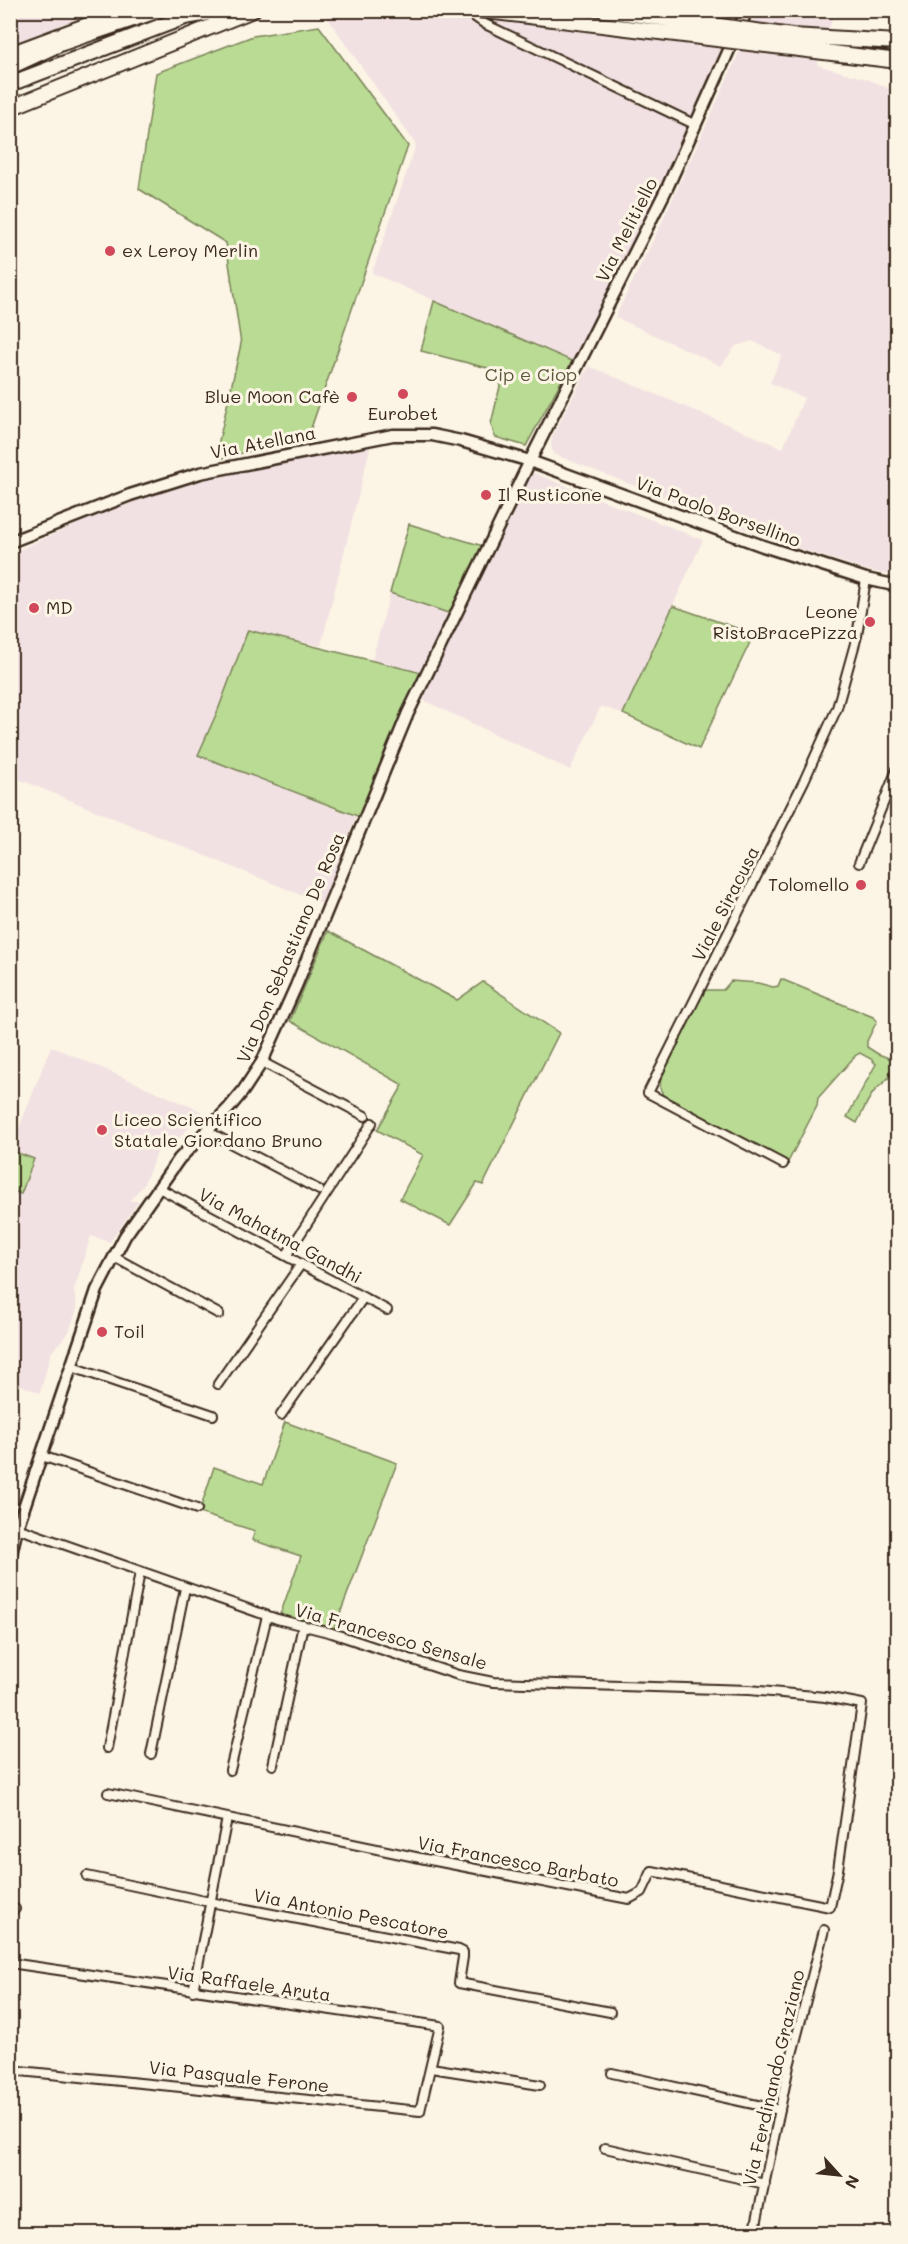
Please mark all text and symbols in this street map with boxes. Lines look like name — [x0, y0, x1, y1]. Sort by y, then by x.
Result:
street label: Via Melitiello — [590, 173, 663, 286]
place label: ex Leroy Merlin — [122, 238, 258, 262]
marker: ex Leroy Merlin — [103, 244, 117, 258]
park label: Cip e Ciop — [485, 362, 577, 386]
place label: Blue Moon Cafè — [205, 384, 340, 408]
marker: Eurobet — [396, 387, 410, 401]
marker: Blue Moon Cafè — [345, 390, 359, 404]
place label: Eurobet — [368, 401, 438, 425]
street label: Via Atellana — [208, 420, 318, 464]
street label: Via Paolo Borsellino — [633, 470, 804, 552]
place label: Il Rusticone — [498, 482, 602, 506]
marker: Il Rusticone — [479, 488, 493, 502]
place label: MD — [46, 595, 73, 619]
place label: Leone RistoBracePizza — [713, 599, 858, 644]
marker: MD — [27, 601, 41, 615]
marker: Leone RistoBracePizza — [863, 615, 877, 629]
street label: Via Don Sebastiano De Rosa — [231, 829, 350, 1066]
street label: Viale Siracusa — [686, 842, 764, 965]
place label: Tolomello — [768, 872, 849, 896]
marker: Tolomello — [854, 878, 868, 892]
place label: Liceo Scientifico Statale Giordano Bruno — [114, 1107, 322, 1152]
marker: Liceo Scientifico Statale Giordano Bruno — [95, 1123, 109, 1137]
street label: Via Mahatma Gandhi — [195, 1182, 366, 1288]
place label: Toil — [114, 1319, 145, 1343]
marker: Toil — [95, 1325, 109, 1339]
street label: Via Francesco Sensale — [292, 1597, 490, 1675]
street label: Via Francesco Barbato — [416, 1830, 621, 1892]
street label: Via Antonio Pescatore — [251, 1882, 451, 1944]
street label: Via Raffaele Aruta — [166, 1960, 333, 2006]
street label: Via Ferdinando Graziano — [736, 1967, 810, 2188]
street label: Via Pasquale Ferone — [148, 2055, 330, 2097]
north arrow — [809, 2145, 869, 2205]
text: N — [841, 2172, 865, 2192]

